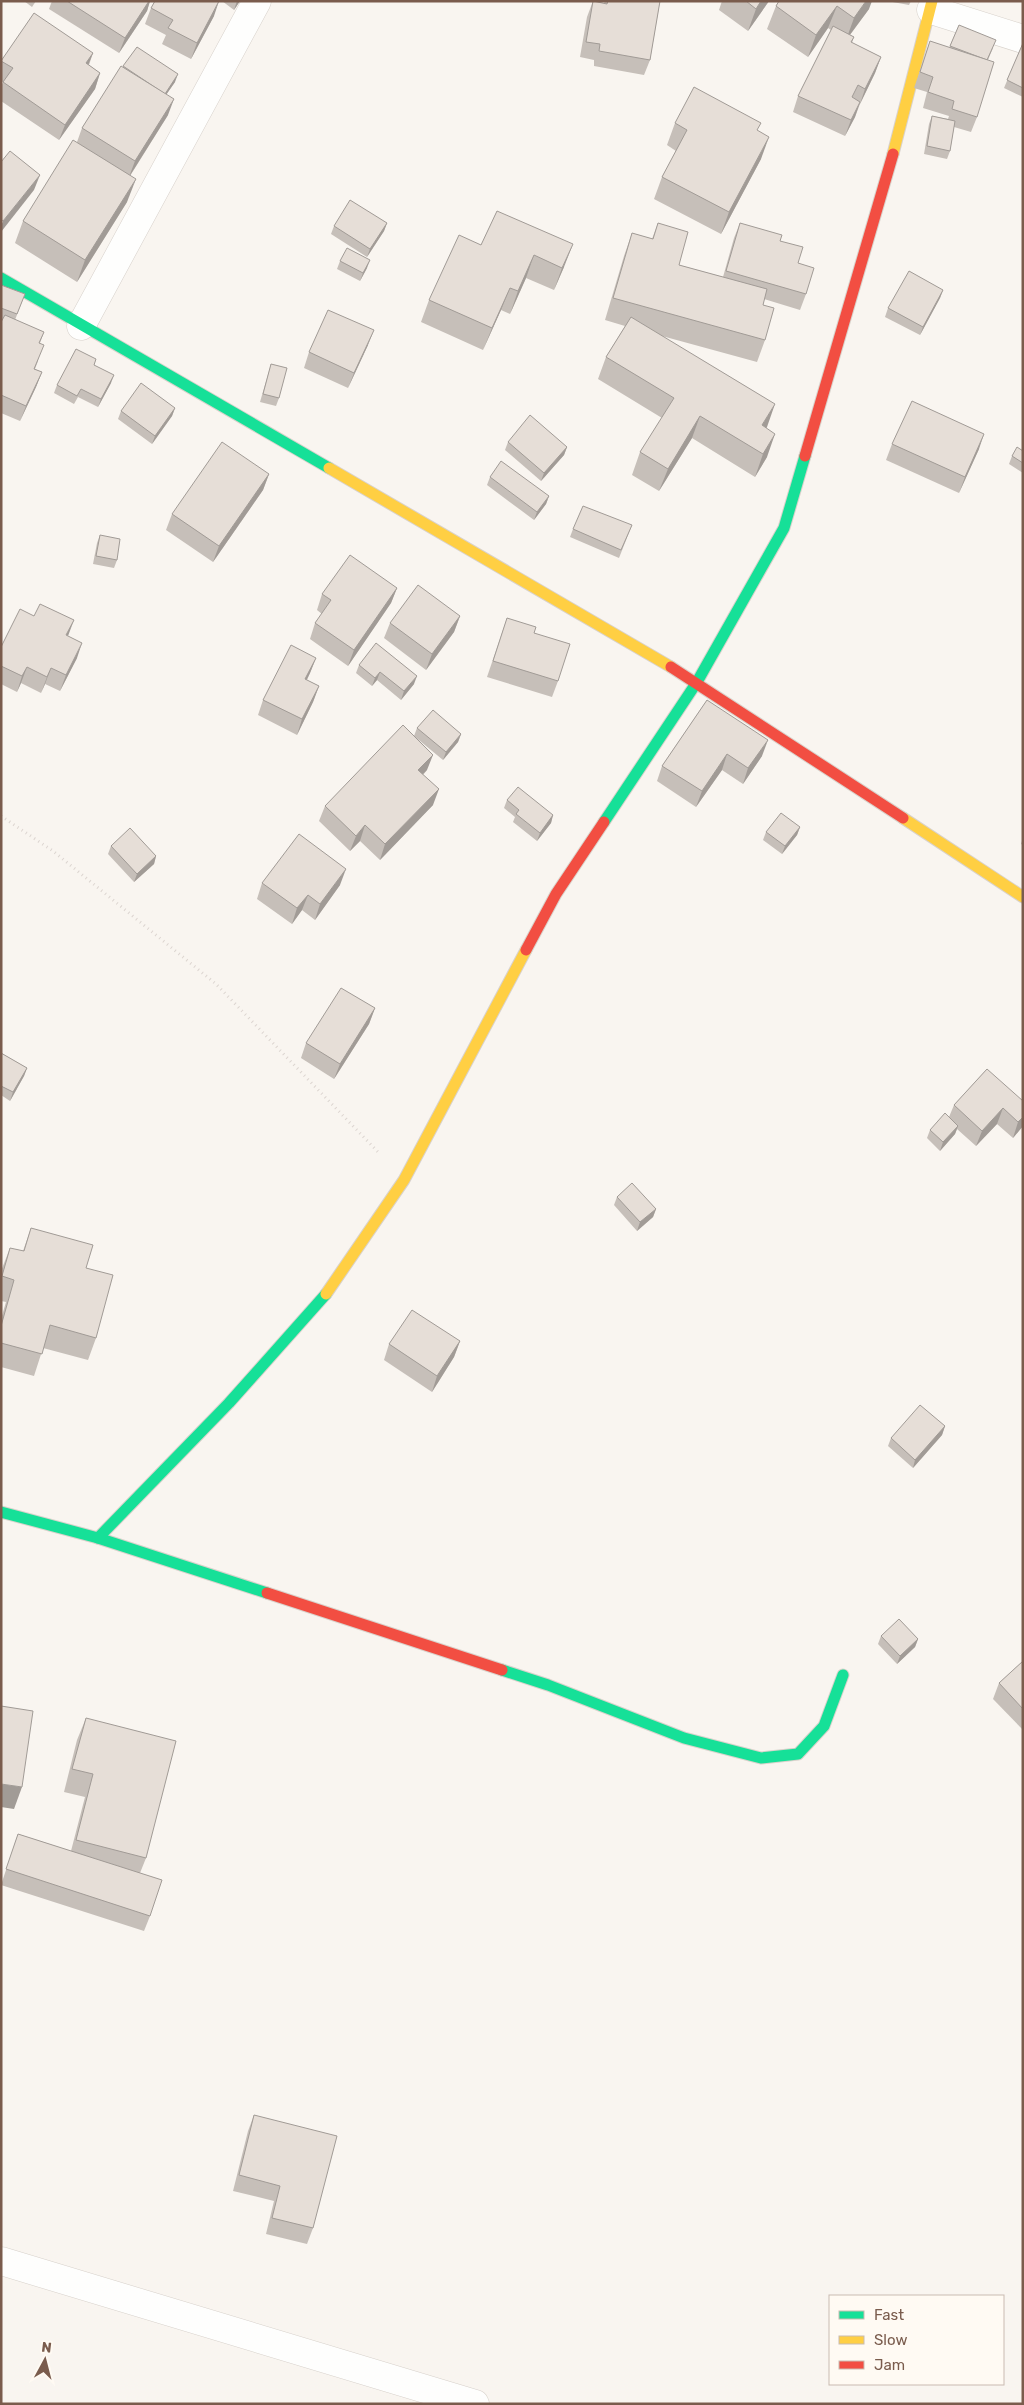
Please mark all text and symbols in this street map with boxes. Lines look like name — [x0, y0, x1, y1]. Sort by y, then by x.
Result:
legend — [829, 2295, 1004, 2385]
text: Fast — [874, 2306, 904, 2324]
text: Slow — [874, 2331, 907, 2349]
north arrow — [20, 2335, 70, 2385]
text: N — [40, 2339, 53, 2357]
text: Jam — [874, 2356, 905, 2374]

